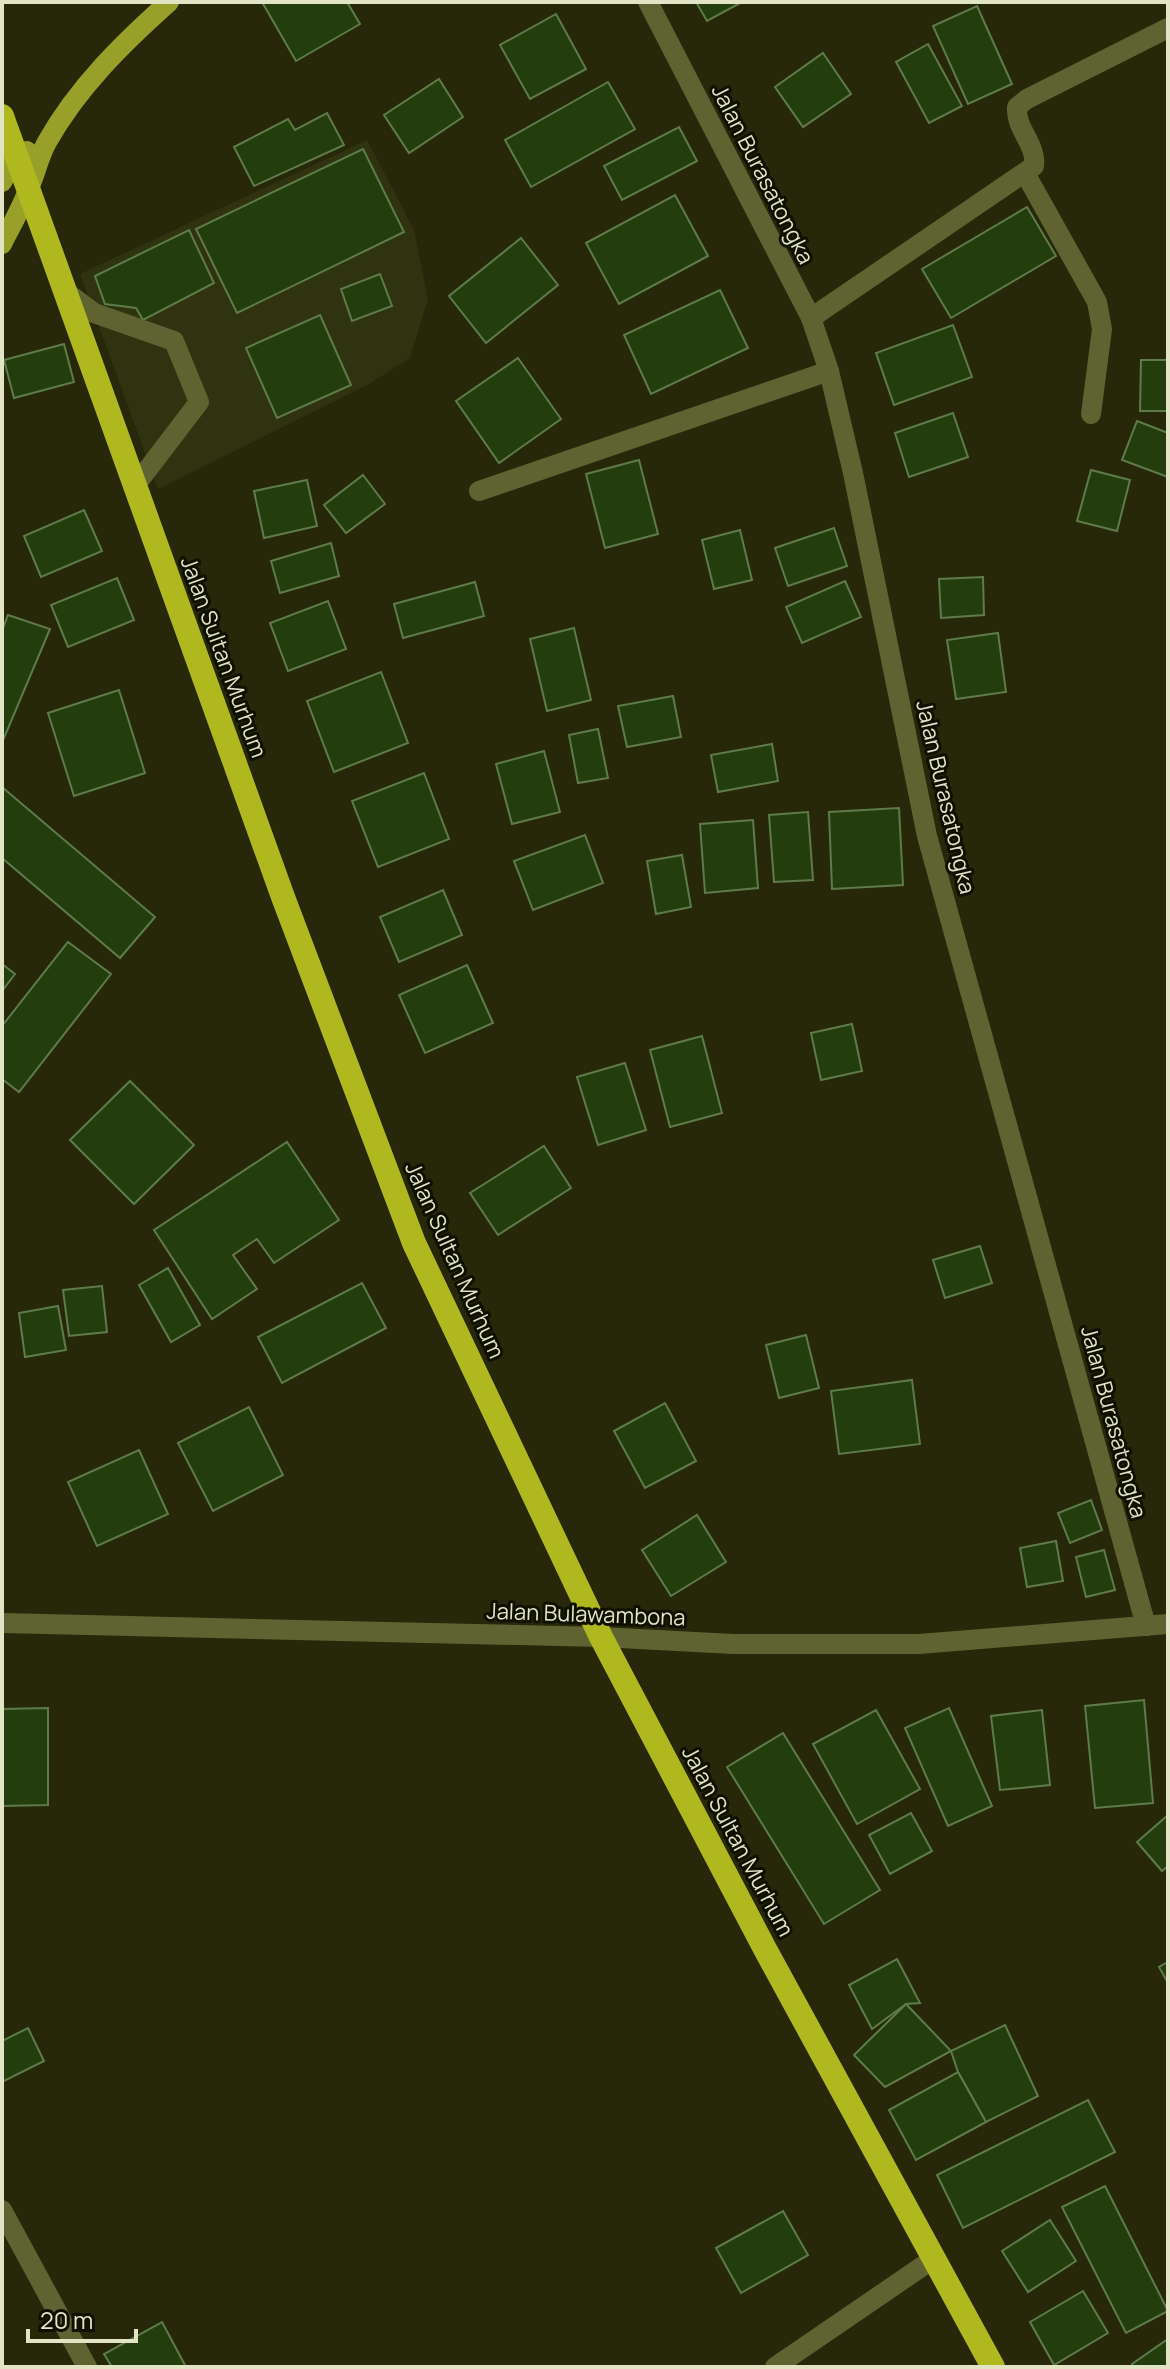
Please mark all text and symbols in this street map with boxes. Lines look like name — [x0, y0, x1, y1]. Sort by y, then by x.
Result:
street label: Jalan Burasatongka — [705, 79, 821, 269]
street label: Jalan Sultan Murhum — [174, 552, 274, 762]
street label: Jalan Burasatongka — [909, 697, 983, 897]
street label: Jalan Sultan Murhum — [398, 1157, 512, 1363]
street label: Jalan Burasatongka — [1074, 1323, 1154, 1521]
street label: Jalan Bulawambona — [486, 1596, 686, 1632]
street label: Jalan Sultan Murhum — [675, 1740, 801, 1942]
scale bar — [28, 2293, 136, 2343]
text: 20 m — [40, 2303, 93, 2336]

